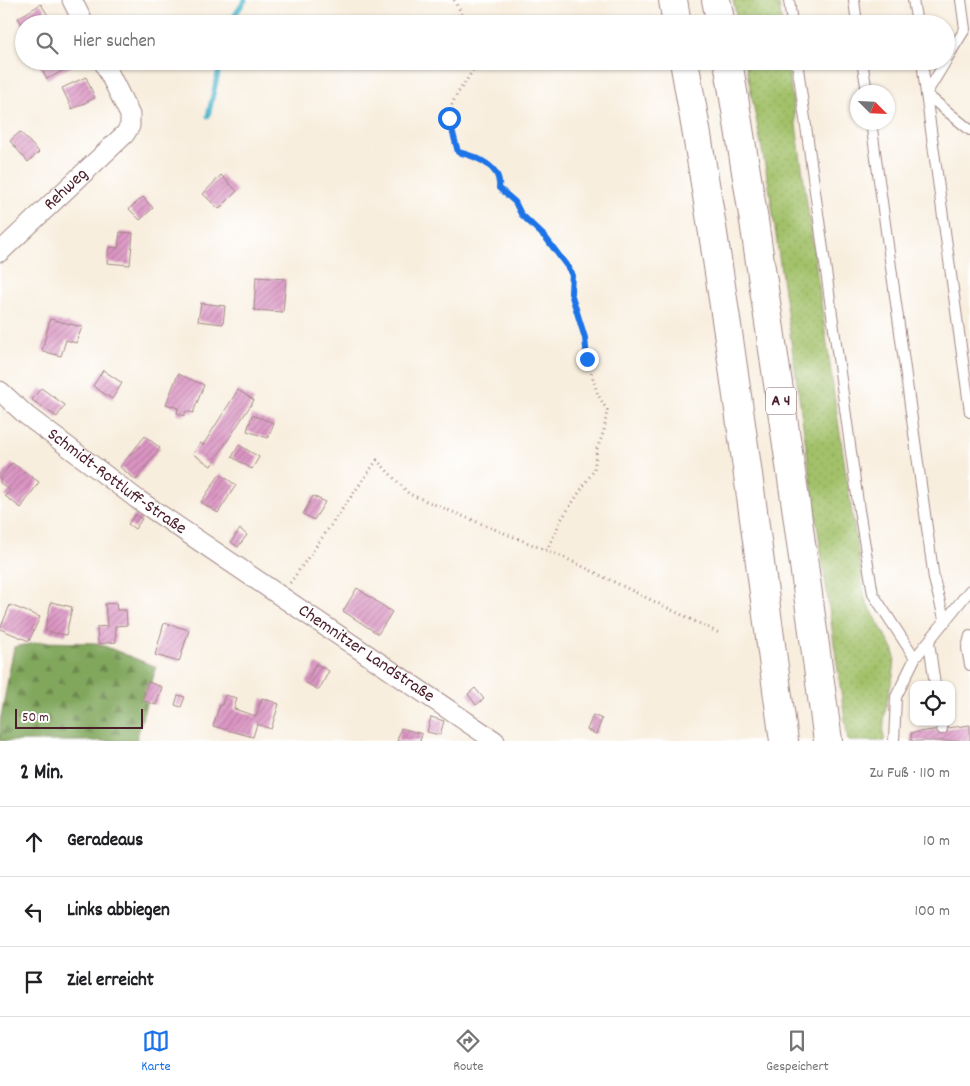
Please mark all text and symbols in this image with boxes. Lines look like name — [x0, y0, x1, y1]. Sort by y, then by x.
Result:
search box — [15, 15, 955, 70]
icon: search — [33, 29, 61, 57]
text: Hier suchen — [73, 29, 156, 56]
north arrow — [850, 85, 895, 130]
route start — [438, 107, 461, 130]
street label: Rehweg — [39, 162, 94, 217]
route end — [576, 348, 599, 371]
road number: A 4 — [766, 388, 796, 414]
street label: Schmidt-Rottluff-Straße — [42, 423, 191, 541]
street label: Chemnitzer Landstraße — [293, 599, 439, 709]
map controls — [910, 681, 955, 726]
button: locate — [910, 681, 955, 726]
scale bar — [15, 706, 142, 729]
text: 50 m — [22, 708, 49, 728]
text: 2 Min. — [20, 759, 63, 789]
text: Zu Fuß · 110 m — [869, 762, 950, 785]
icon: ahead — [20, 828, 48, 856]
text: Geradeaus — [67, 828, 143, 855]
text: 10 m — [923, 830, 950, 853]
icon: left — [20, 898, 48, 926]
text: Links abbiegen — [67, 898, 170, 925]
text: 100 m — [914, 900, 950, 923]
icon: arrive — [20, 968, 48, 996]
text: Ziel erreicht — [67, 968, 154, 995]
tab: Karte — [141, 1027, 171, 1077]
tab: Route — [453, 1027, 484, 1077]
tab: Gespeichert — [766, 1027, 829, 1077]

